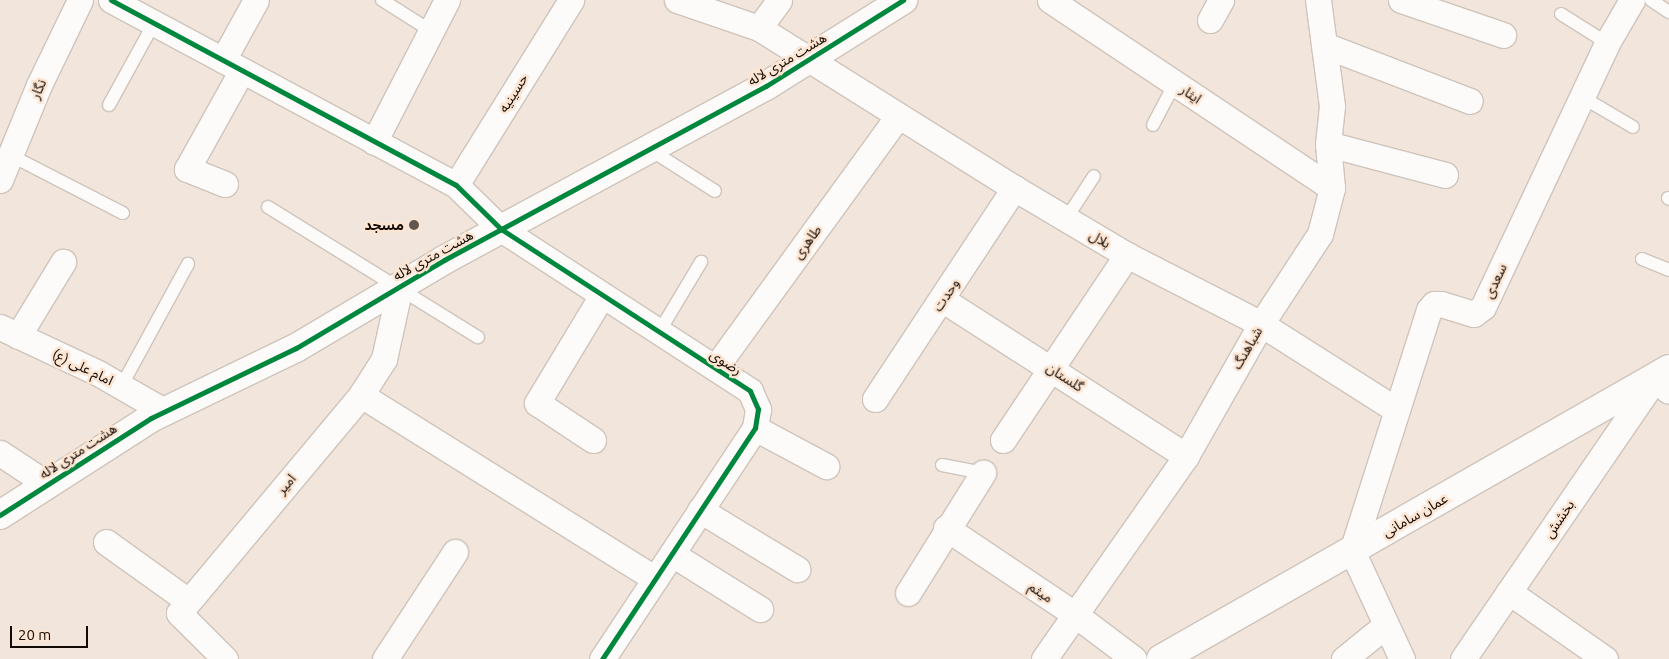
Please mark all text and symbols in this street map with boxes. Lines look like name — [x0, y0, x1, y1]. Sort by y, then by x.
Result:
street label: هشت متری لاله — [745, 29, 829, 89]
street label: حسینیه — [495, 71, 531, 115]
street label: نگار — [26, 76, 50, 102]
street label: ایثار — [1177, 81, 1205, 107]
place label: مسجد — [364, 217, 404, 233]
marker: مسجد — [408, 219, 420, 231]
street label: طاهری — [789, 222, 825, 262]
street label: هشت متری لاله — [390, 226, 476, 284]
street label: بلال — [1086, 226, 1114, 252]
street label: سعدی — [1480, 261, 1510, 301]
street label: وحدت — [929, 275, 963, 315]
street label: شباهنگ — [1228, 324, 1266, 372]
street label: امام علی (ع) — [50, 345, 116, 389]
street label: رضوی — [707, 346, 745, 378]
street label: گلستان — [1043, 359, 1087, 395]
street label: هشت متری لاله — [36, 420, 120, 482]
street label: امیر — [273, 470, 299, 498]
street label: عمان سامانی — [1379, 490, 1451, 540]
street label: بخشش — [1540, 497, 1578, 541]
street label: میثم — [1026, 578, 1056, 606]
scale bar — [12, 616, 90, 648]
text: 20 m — [18, 626, 51, 643]

